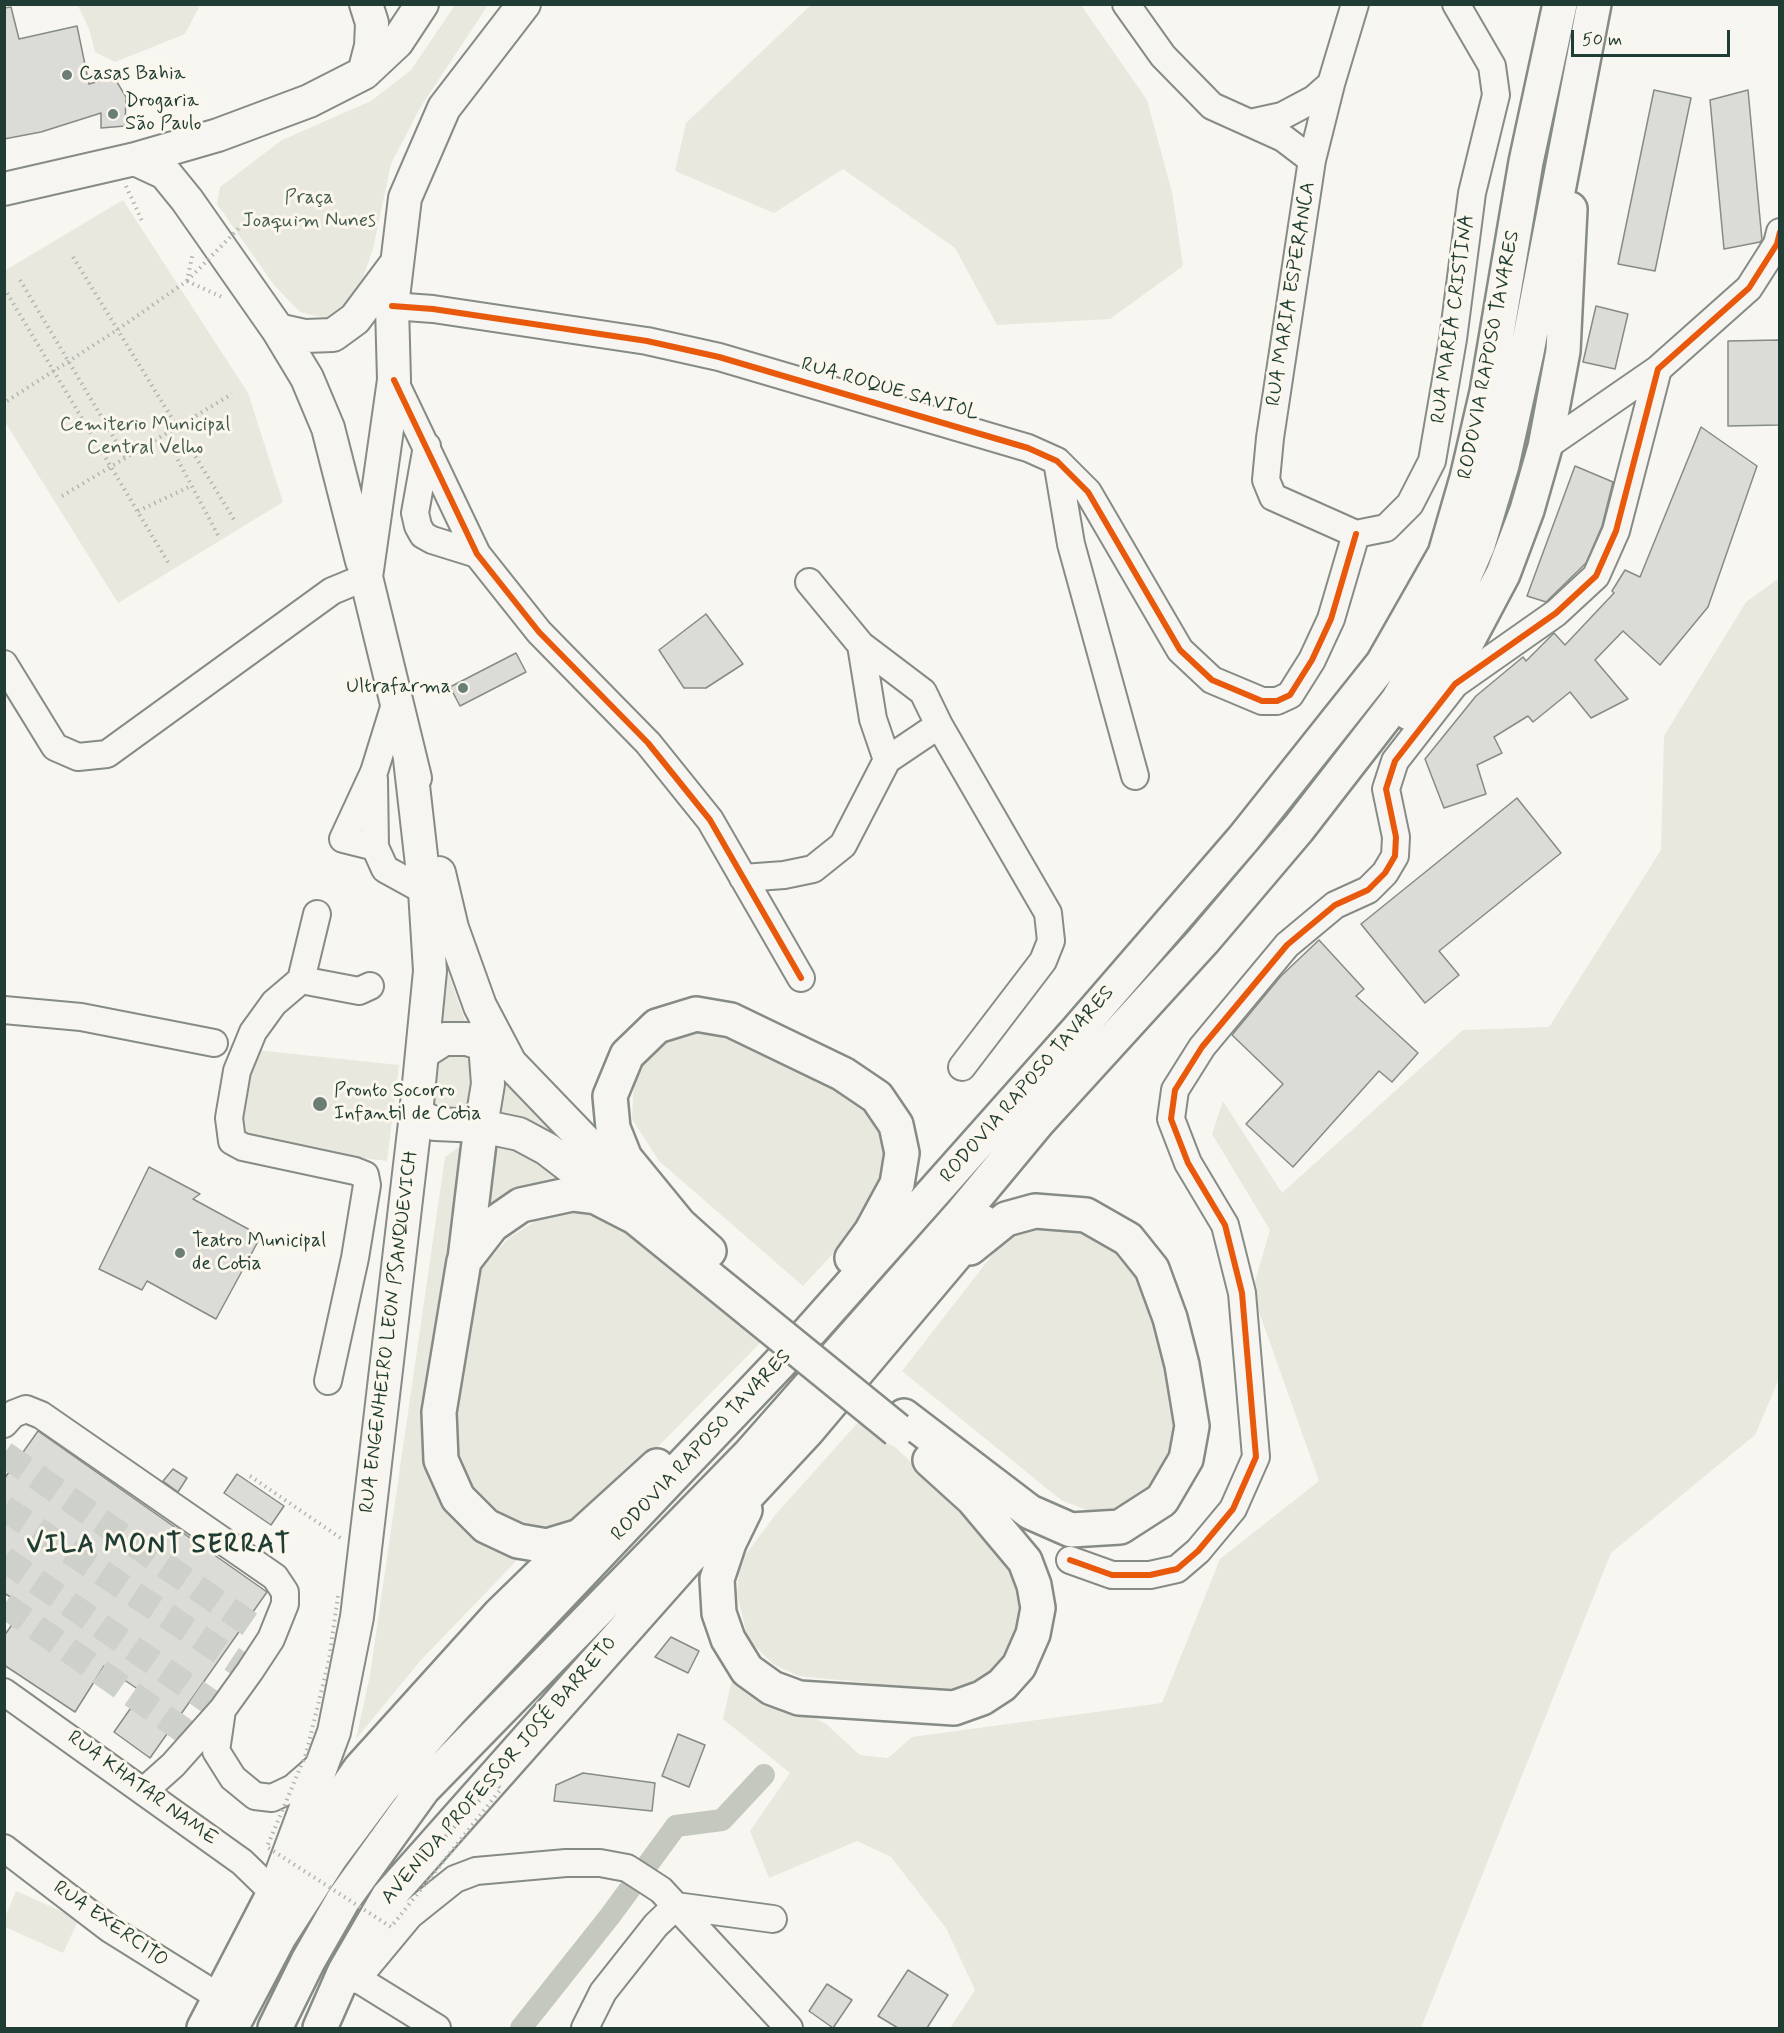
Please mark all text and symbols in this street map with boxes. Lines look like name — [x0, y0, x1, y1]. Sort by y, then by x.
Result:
scale bar — [1574, 18, 1733, 56]
text: 50 m — [1582, 28, 1622, 52]
place label: Casas Bahia — [79, 63, 186, 87]
marker: Casas Bahia — [60, 68, 74, 82]
place label: Drogaria São Paulo — [125, 90, 201, 137]
marker: Drogaria São Paulo — [106, 107, 120, 121]
street label: RUA MARIA ESPERANCA — [1262, 180, 1322, 408]
park label: Praça Joaquim Nunes — [242, 187, 376, 234]
street label: RUA MARIA CRISTINA — [1427, 213, 1481, 425]
street label: RODOVIA RAPOSO TAVARES — [1454, 228, 1526, 482]
street label: RUA ROQUE SAVIOL — [798, 353, 982, 427]
park label: Cemiterio Municipal Central Velho — [60, 414, 230, 461]
place label: Ultrafarma — [346, 676, 451, 700]
marker: Ultrafarma — [456, 681, 470, 695]
street label: RODOVIA RAPOSO TAVARES — [936, 982, 1120, 1188]
place label: Pronto Socorro Infantil de Cotia — [334, 1080, 482, 1127]
marker: Pronto Socorro Infantil de Cotia — [311, 1095, 329, 1113]
street label: RUA ENGENHEIRO LEON PSANQUEVICH — [356, 1150, 424, 1514]
place label: Teatro Municipal de Cotia — [192, 1230, 326, 1277]
marker: Teatro Municipal de Cotia — [173, 1246, 187, 1260]
street label: RODOVIA RAPOSO TAVARES — [607, 1345, 797, 1547]
district label: VILA MONT SERRAT — [26, 1531, 292, 1563]
street label: AVENIDA PROFESSOR JOSÉ BARRETO — [377, 1632, 623, 1910]
street label: RUA KHATAR NAME — [62, 1726, 222, 1852]
street label: RUA EXERCITO — [48, 1877, 172, 1973]

